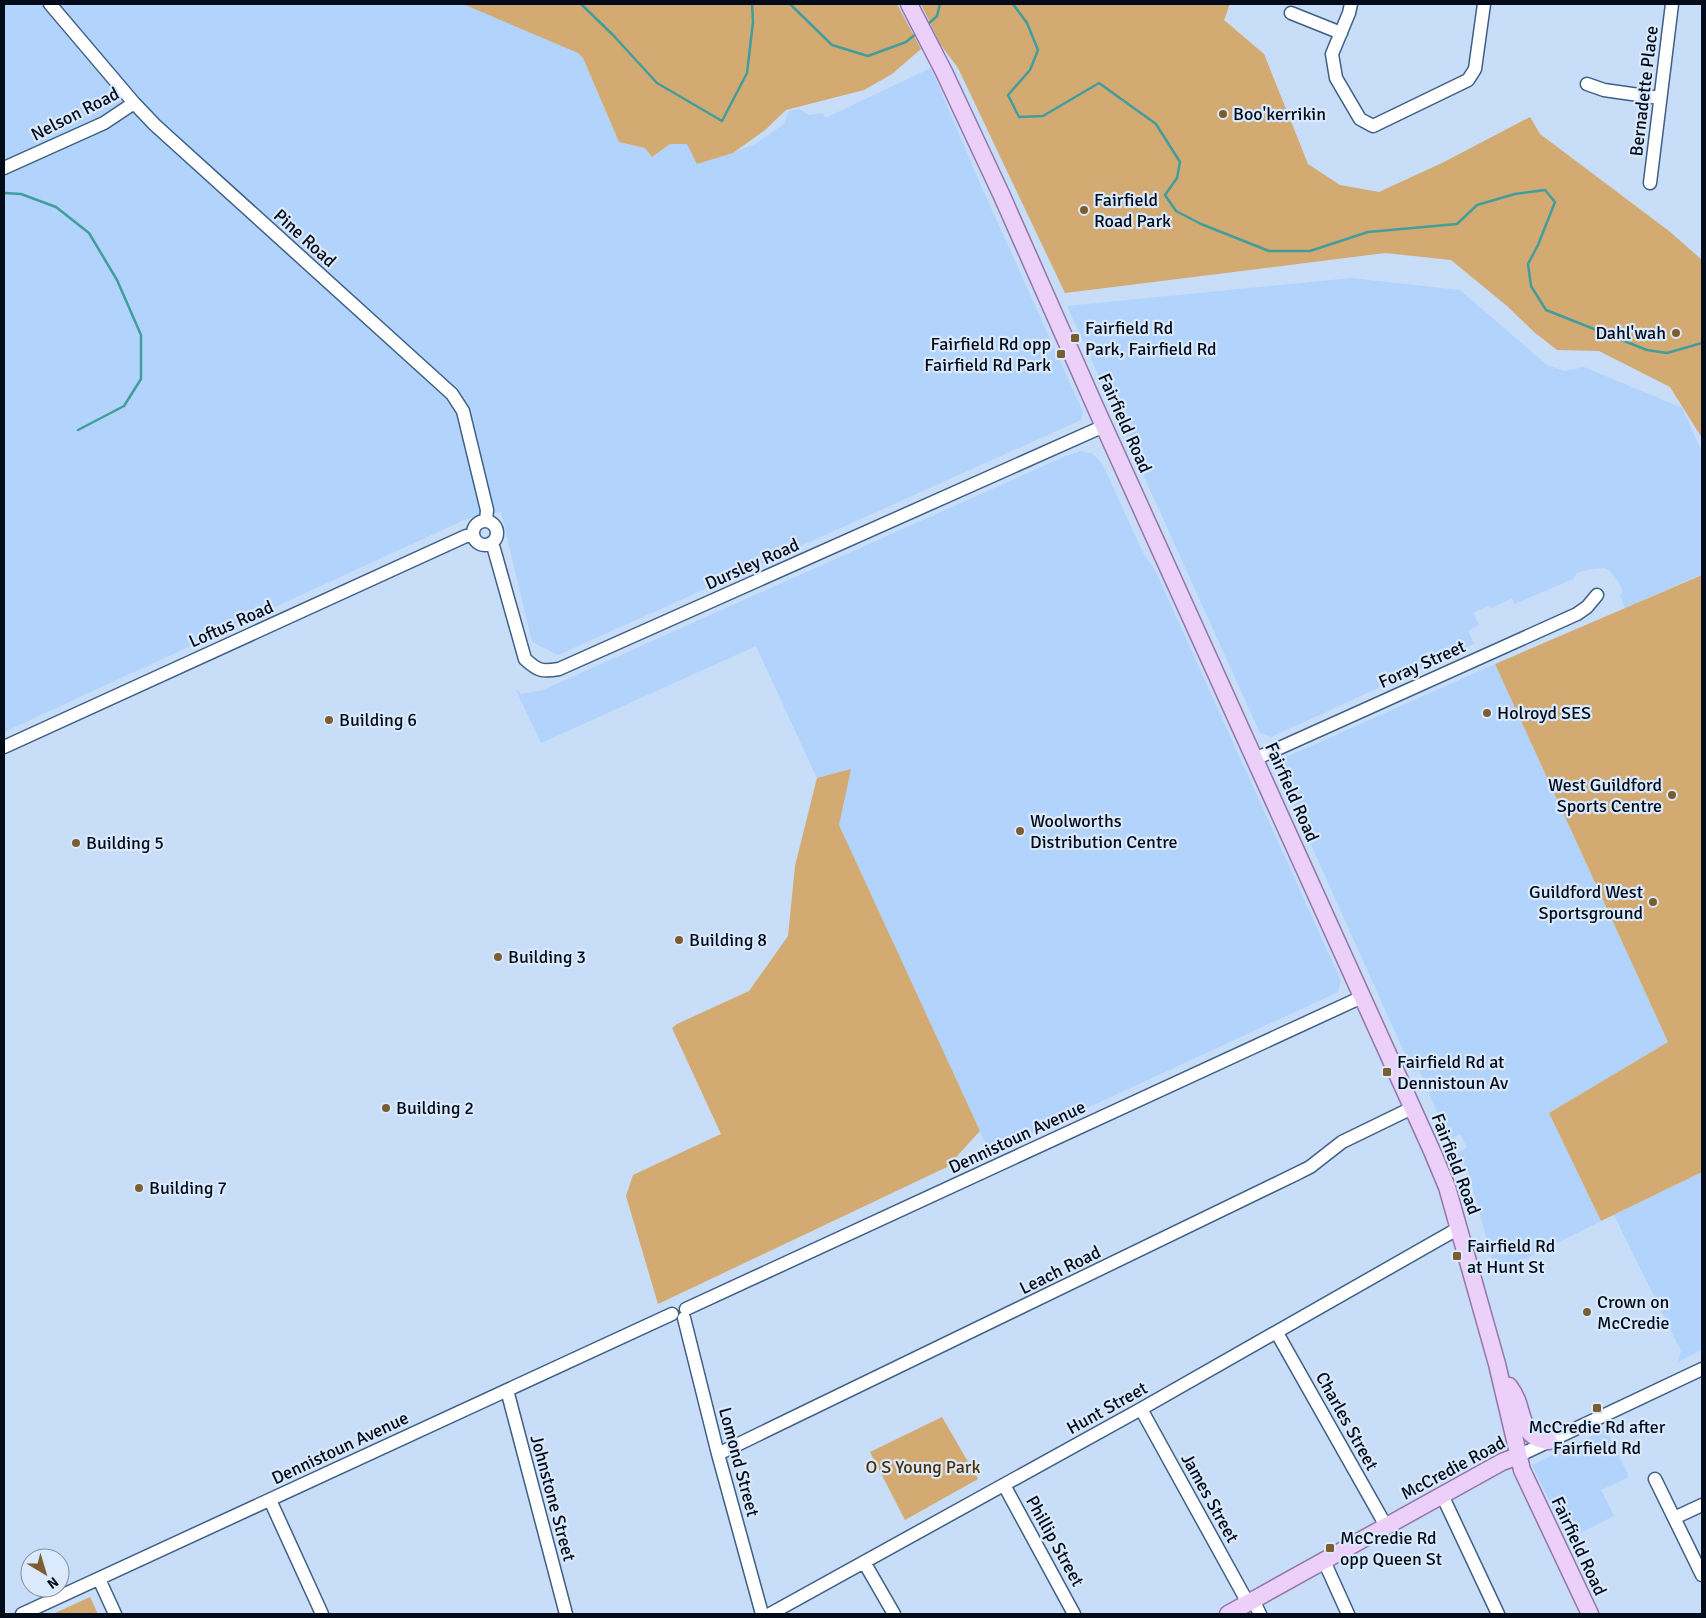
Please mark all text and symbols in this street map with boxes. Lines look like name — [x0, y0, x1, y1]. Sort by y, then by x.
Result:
street label: Bernadette Place — [1625, 24, 1663, 158]
street label: Nelson Road — [27, 82, 123, 146]
place label: Boo'kerrikin — [1233, 103, 1326, 125]
marker: Boo'kerrikin — [1217, 108, 1229, 120]
place label: Fairfield Road Park — [1094, 189, 1171, 232]
street label: Pine Road — [269, 204, 341, 272]
marker: Fairfield Road Park — [1078, 204, 1090, 216]
place label: Fairfield Rd Park, Fairfield Rd — [1085, 317, 1217, 360]
place label: Dahl'wah — [1595, 322, 1666, 344]
marker: Dahl'wah — [1670, 327, 1682, 339]
marker: Fairfield Rd Park, Fairfield Rd — [1069, 332, 1081, 344]
place label: Fairfield Rd opp Fairfield Rd Park — [924, 333, 1051, 376]
marker: Fairfield Rd opp Fairfield Rd Park — [1055, 348, 1067, 360]
street label: Fairfield Road — [1093, 370, 1157, 476]
street label: Dursley Road — [701, 533, 803, 595]
street label: Loftus Road — [185, 596, 277, 652]
street label: Foray Street — [1375, 635, 1469, 693]
place label: Holroyd SES — [1497, 702, 1591, 724]
marker: Holroyd SES — [1481, 707, 1493, 719]
place label: Building 6 — [339, 709, 417, 731]
marker: Building 6 — [323, 714, 335, 726]
street label: Fairfield Road — [1260, 739, 1324, 845]
place label: West Guildford Sports Centre — [1548, 774, 1662, 817]
marker: West Guildford Sports Centre — [1666, 789, 1678, 801]
place label: Woolworths Distribution Centre — [1030, 810, 1177, 853]
marker: Woolworths Distribution Centre — [1014, 825, 1026, 837]
place label: Building 5 — [86, 832, 164, 854]
marker: Building 5 — [70, 837, 82, 849]
place label: Guildford West Sportsground — [1529, 881, 1643, 924]
marker: Guildford West Sportsground — [1647, 896, 1659, 908]
place label: Building 8 — [689, 929, 767, 951]
marker: Building 8 — [673, 934, 685, 946]
place label: Building 3 — [508, 946, 586, 968]
marker: Building 3 — [492, 951, 504, 963]
place label: Fairfield Rd at Dennistoun Av — [1397, 1051, 1509, 1094]
marker: Fairfield Rd at Dennistoun Av — [1381, 1066, 1393, 1078]
street label: Dennistoun Avenue — [945, 1096, 1089, 1178]
place label: Building 2 — [396, 1097, 474, 1119]
marker: Building 2 — [380, 1102, 392, 1114]
street label: Fairfield Road — [1427, 1110, 1485, 1218]
place label: Building 7 — [149, 1177, 227, 1199]
marker: Building 7 — [133, 1182, 145, 1194]
place label: Fairfield Rd at Hunt St — [1467, 1235, 1555, 1278]
street label: Leach Road — [1016, 1241, 1104, 1299]
marker: Fairfield Rd at Hunt St — [1451, 1250, 1463, 1262]
place label: Crown on McCredie — [1597, 1291, 1670, 1334]
marker: Crown on McCredie — [1581, 1306, 1593, 1318]
street label: Charles Street — [1311, 1368, 1383, 1474]
street label: Hunt Street — [1063, 1377, 1151, 1439]
marker: McCredie Rd after Fairfield Rd — [1591, 1402, 1603, 1414]
street label: Lomond Street — [714, 1405, 764, 1519]
street label: Dennistoun Avenue — [268, 1407, 412, 1489]
place label: McCredie Rd after Fairfield Rd — [1529, 1416, 1666, 1459]
street label: McCredie Road — [1397, 1431, 1509, 1505]
street label: Johnstone Street — [526, 1432, 580, 1564]
street label: James Street — [1176, 1449, 1244, 1547]
park label: O S Young Park — [866, 1456, 980, 1478]
street label: Phillip Street — [1021, 1492, 1089, 1590]
street label: Fairfield Road — [1546, 1493, 1612, 1599]
place label: McCredie Rd opp Queen St — [1340, 1527, 1442, 1570]
marker: McCredie Rd opp Queen St — [1324, 1542, 1336, 1554]
north arrow — [20, 1548, 70, 1598]
text: N — [44, 1573, 62, 1593]

